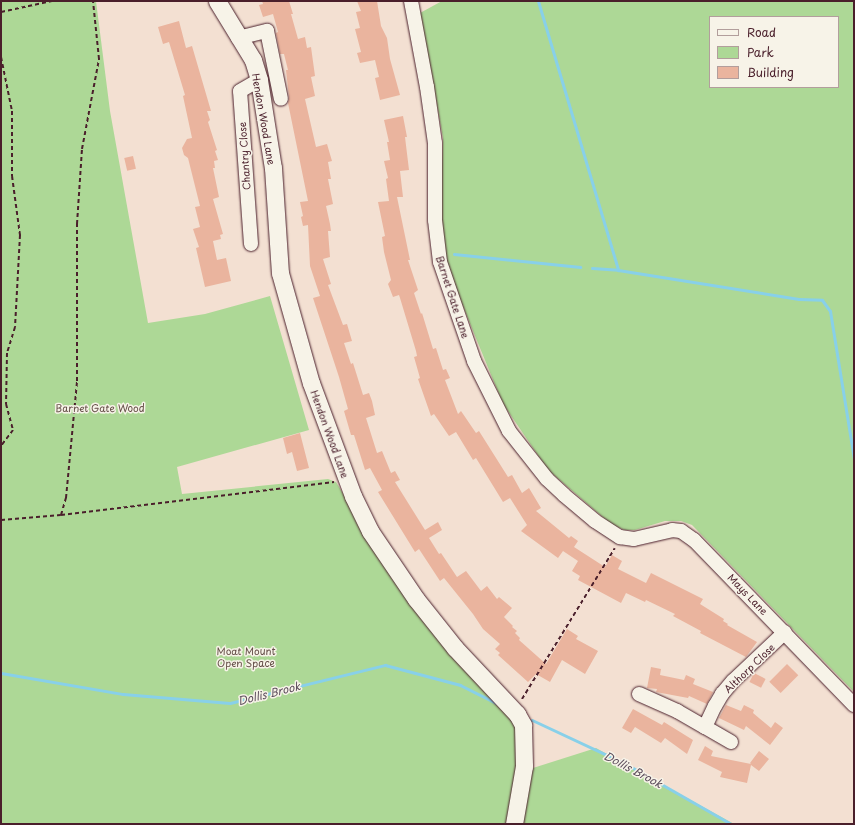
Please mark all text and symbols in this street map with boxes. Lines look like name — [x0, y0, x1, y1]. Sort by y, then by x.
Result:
legend — [709, 16, 839, 88]
text: Road — [747, 23, 776, 41]
text: Park — [747, 43, 774, 61]
text: Building — [747, 63, 794, 81]
street label: Hendon Wood Lane — [250, 72, 278, 166]
street label: Chantry Close — [236, 121, 252, 191]
street label: Barnet Gate Lane — [434, 254, 472, 340]
street label: Hendon Wood Lane — [308, 388, 352, 480]
park label: Barnet Gate Wood — [55, 402, 145, 414]
street label: Mays Lane — [726, 571, 770, 617]
street label: Althorp Close — [721, 641, 777, 695]
park label: Moat Mount Open Space — [216, 644, 276, 668]
water label: Dollis Brook — [236, 680, 302, 708]
water label: Dollis Brook — [601, 749, 665, 791]

